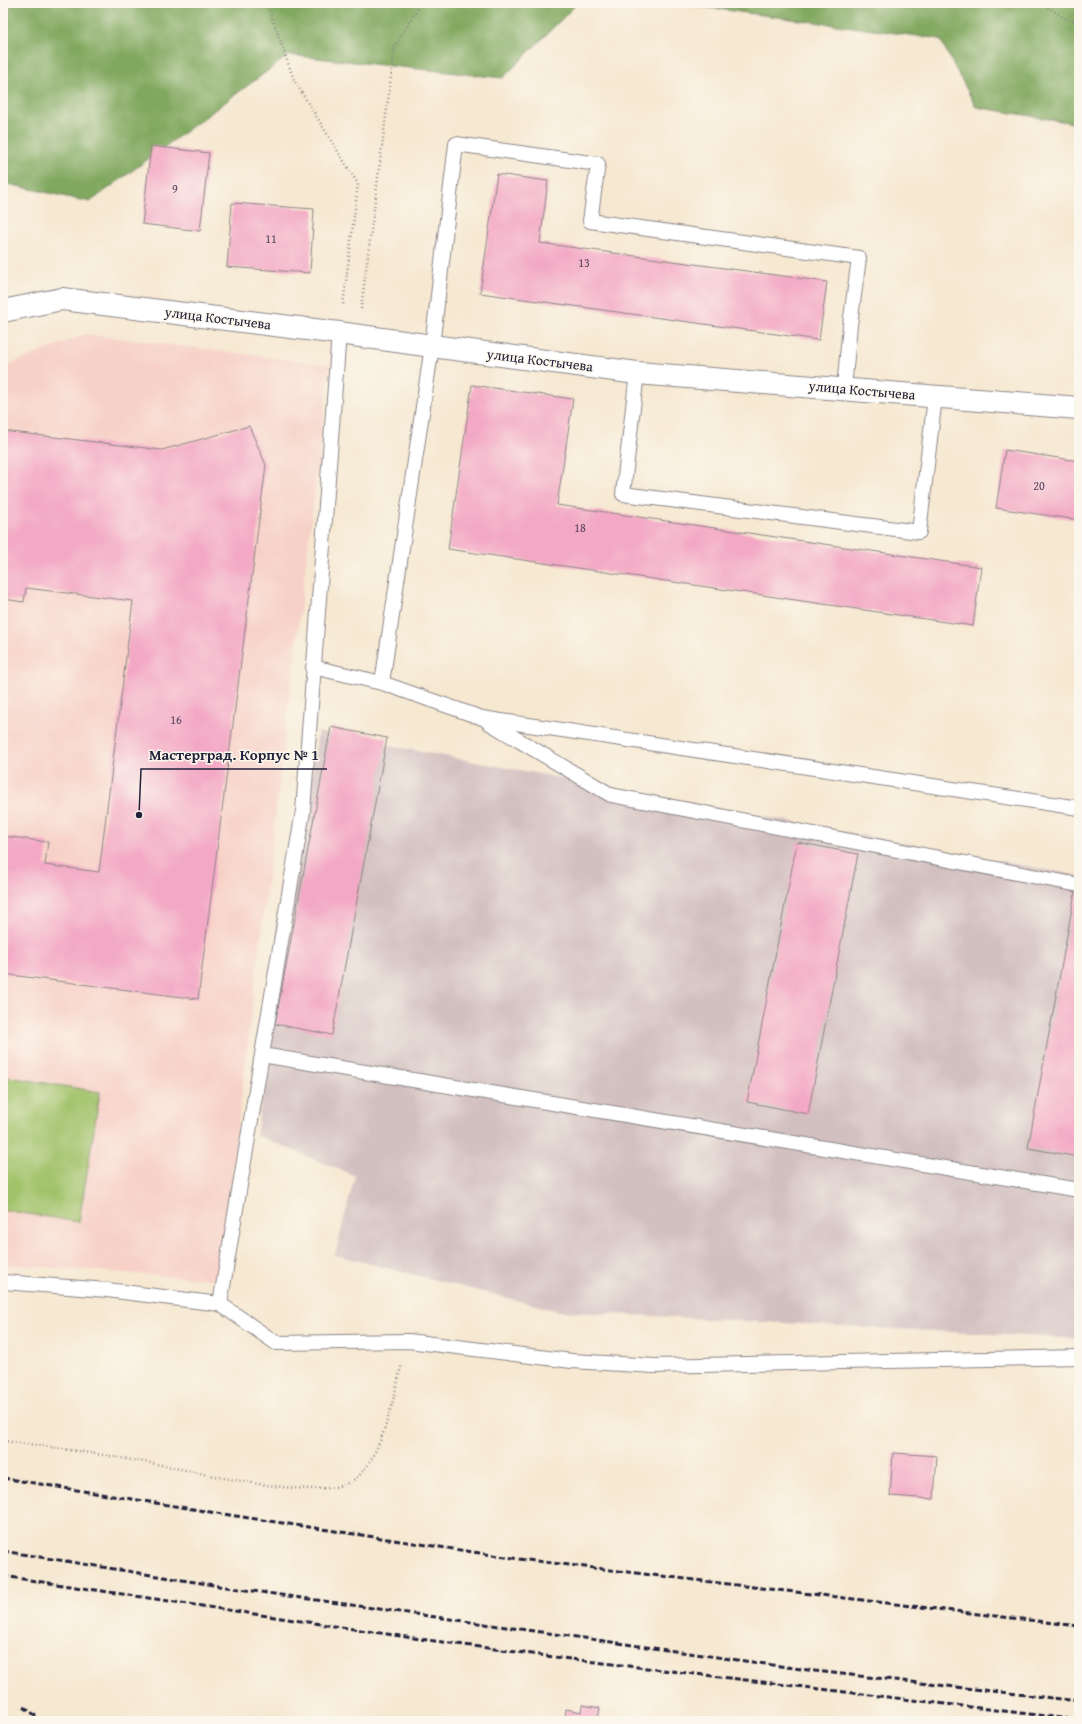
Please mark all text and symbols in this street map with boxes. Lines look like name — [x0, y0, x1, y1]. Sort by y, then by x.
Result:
house number: 9 — [172, 180, 178, 197]
house number: 11 — [265, 230, 277, 247]
house number: 13 — [578, 254, 590, 271]
street label: улица Костычева — [163, 301, 273, 334]
street label: улица Костычева — [485, 343, 595, 376]
street label: улица Костычева — [807, 375, 916, 405]
house number: 20 — [1033, 477, 1045, 494]
house number: 18 — [574, 519, 586, 536]
house number: 16 — [170, 711, 182, 728]
callout: Мастерград. Корпус № 1 — [141, 742, 327, 769]
text: Мастерград. Корпус № 1 — [149, 744, 319, 765]

